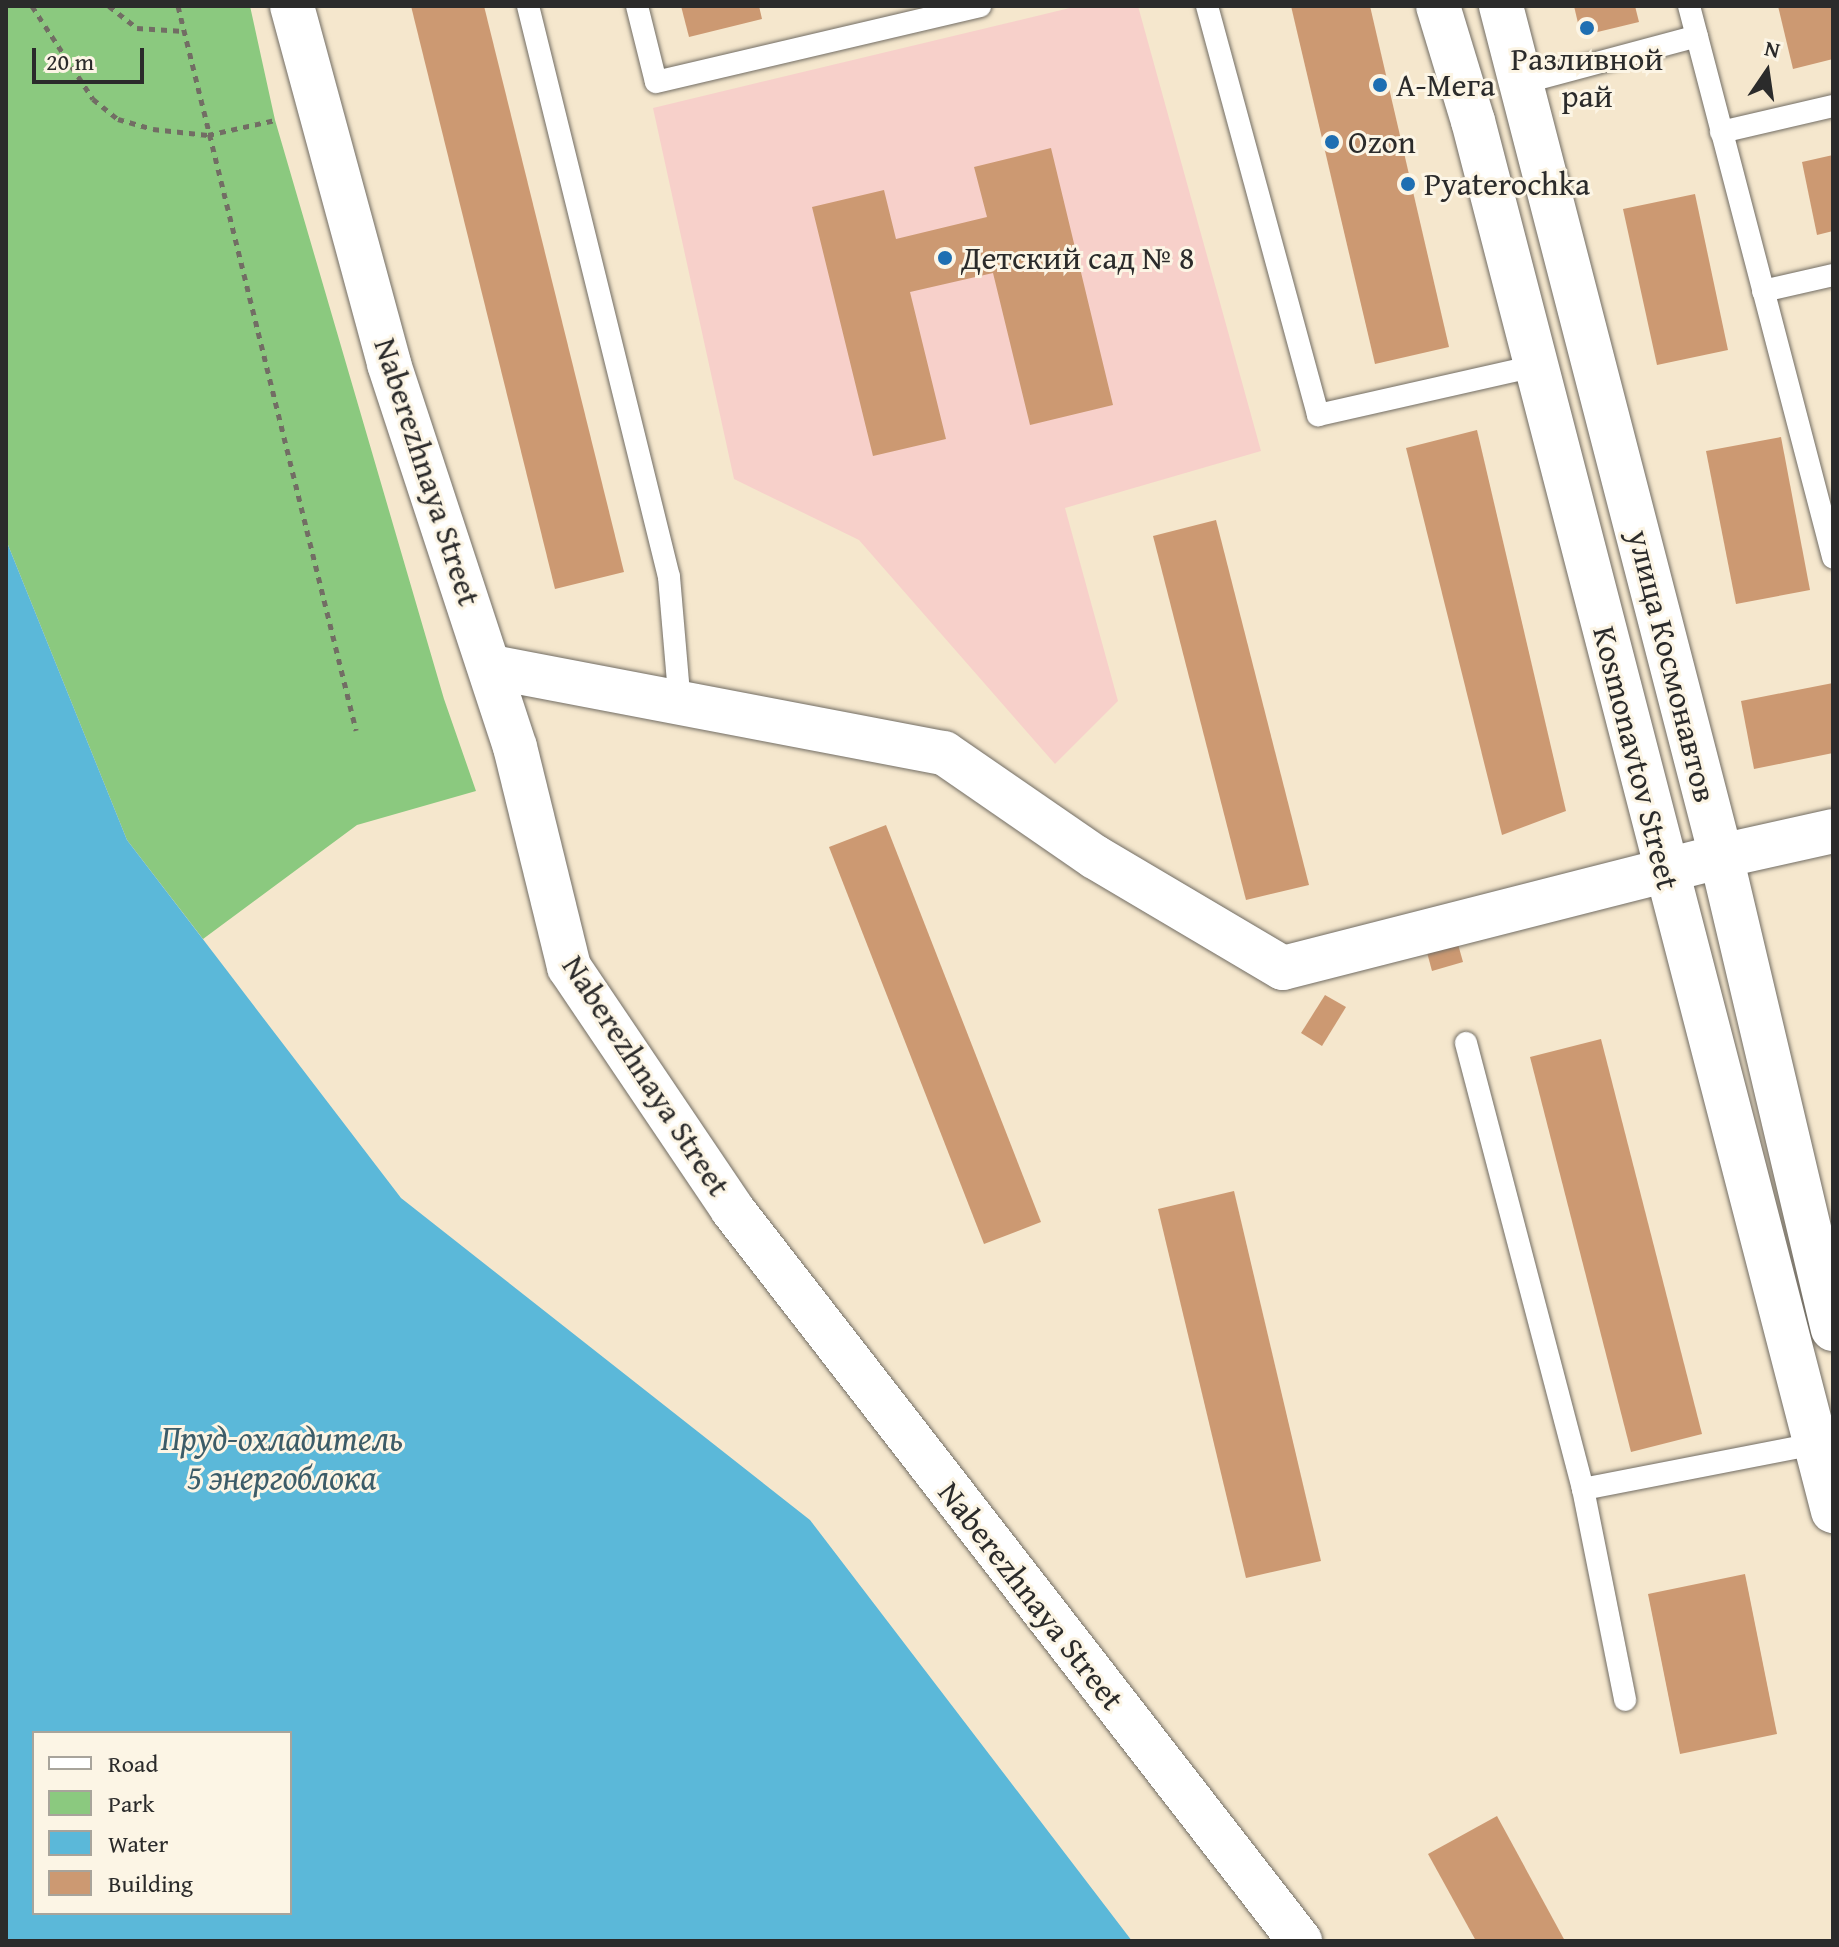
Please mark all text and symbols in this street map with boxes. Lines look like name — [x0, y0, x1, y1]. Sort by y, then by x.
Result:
marker: Разливной рай — [1578, 19, 1596, 37]
text: N — [1762, 31, 1783, 66]
scale bar — [36, 32, 148, 82]
north arrow — [1727, 32, 1807, 112]
place label: Разливной рай — [1511, 41, 1663, 116]
text: 20 m — [46, 44, 94, 79]
place label: А-Мега — [1396, 66, 1495, 104]
marker: А-Мега — [1371, 76, 1389, 94]
place label: Ozon — [1348, 123, 1416, 161]
marker: Ozon — [1323, 133, 1341, 151]
place label: Pyaterochka — [1424, 165, 1590, 203]
marker: Pyaterochka — [1399, 175, 1417, 193]
place label: Детский сад № 8 — [961, 239, 1194, 277]
marker: Детский сад № 8 — [936, 249, 954, 267]
street label: Naberezhnaya Street — [366, 333, 488, 611]
street label: улица Космонавтов — [1620, 526, 1724, 806]
street label: Kosmonavtov Street — [1585, 622, 1687, 894]
street label: Naberezhnaya Street — [554, 949, 738, 1203]
water label: Пруд-охладитель 5 энергоблока — [161, 1417, 403, 1496]
street label: Naberezhnaya Street — [930, 1474, 1132, 1718]
legend — [32, 1731, 292, 1915]
text: Road — [108, 1746, 158, 1781]
text: Park — [108, 1786, 154, 1821]
text: Water — [108, 1826, 168, 1861]
text: Building — [108, 1866, 193, 1901]

